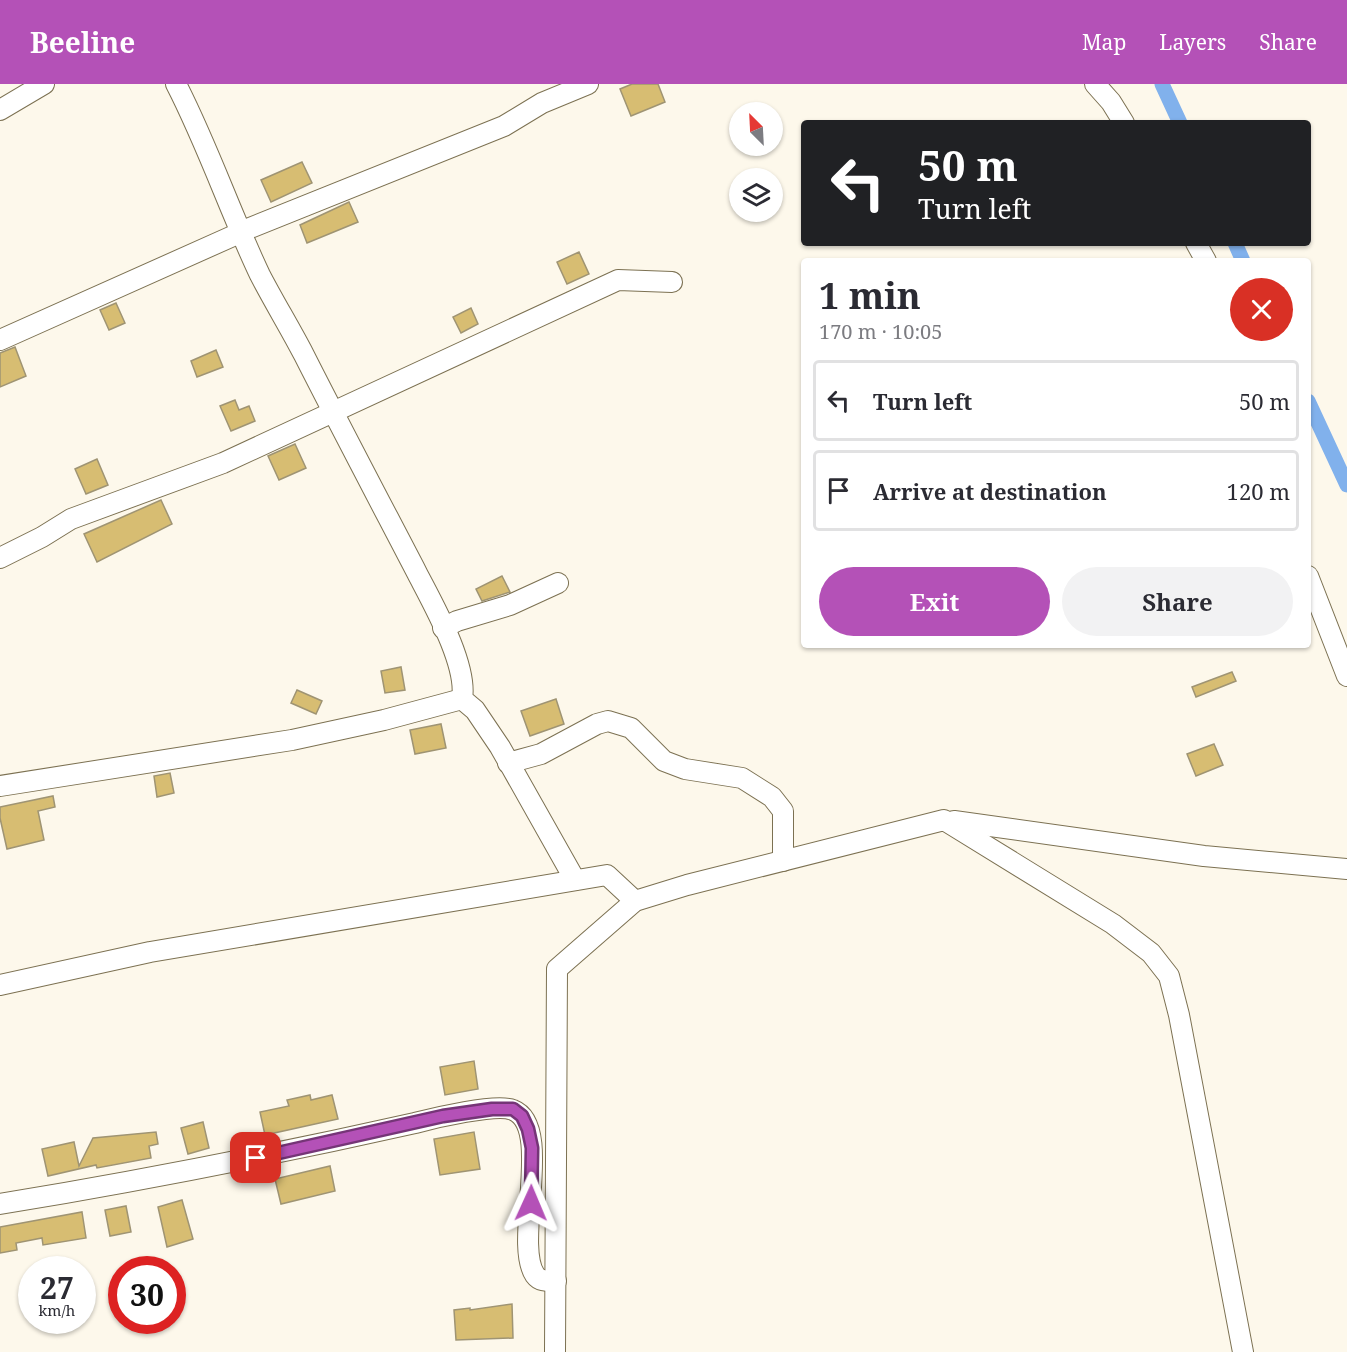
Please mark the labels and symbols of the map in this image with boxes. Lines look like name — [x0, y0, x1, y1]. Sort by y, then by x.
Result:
north arrow — [729, 102, 783, 156]
pin — [230, 1132, 281, 1183]
position arrow — [499, 1171, 563, 1235]
speed limit sign: 30 — [108, 1256, 186, 1334]

